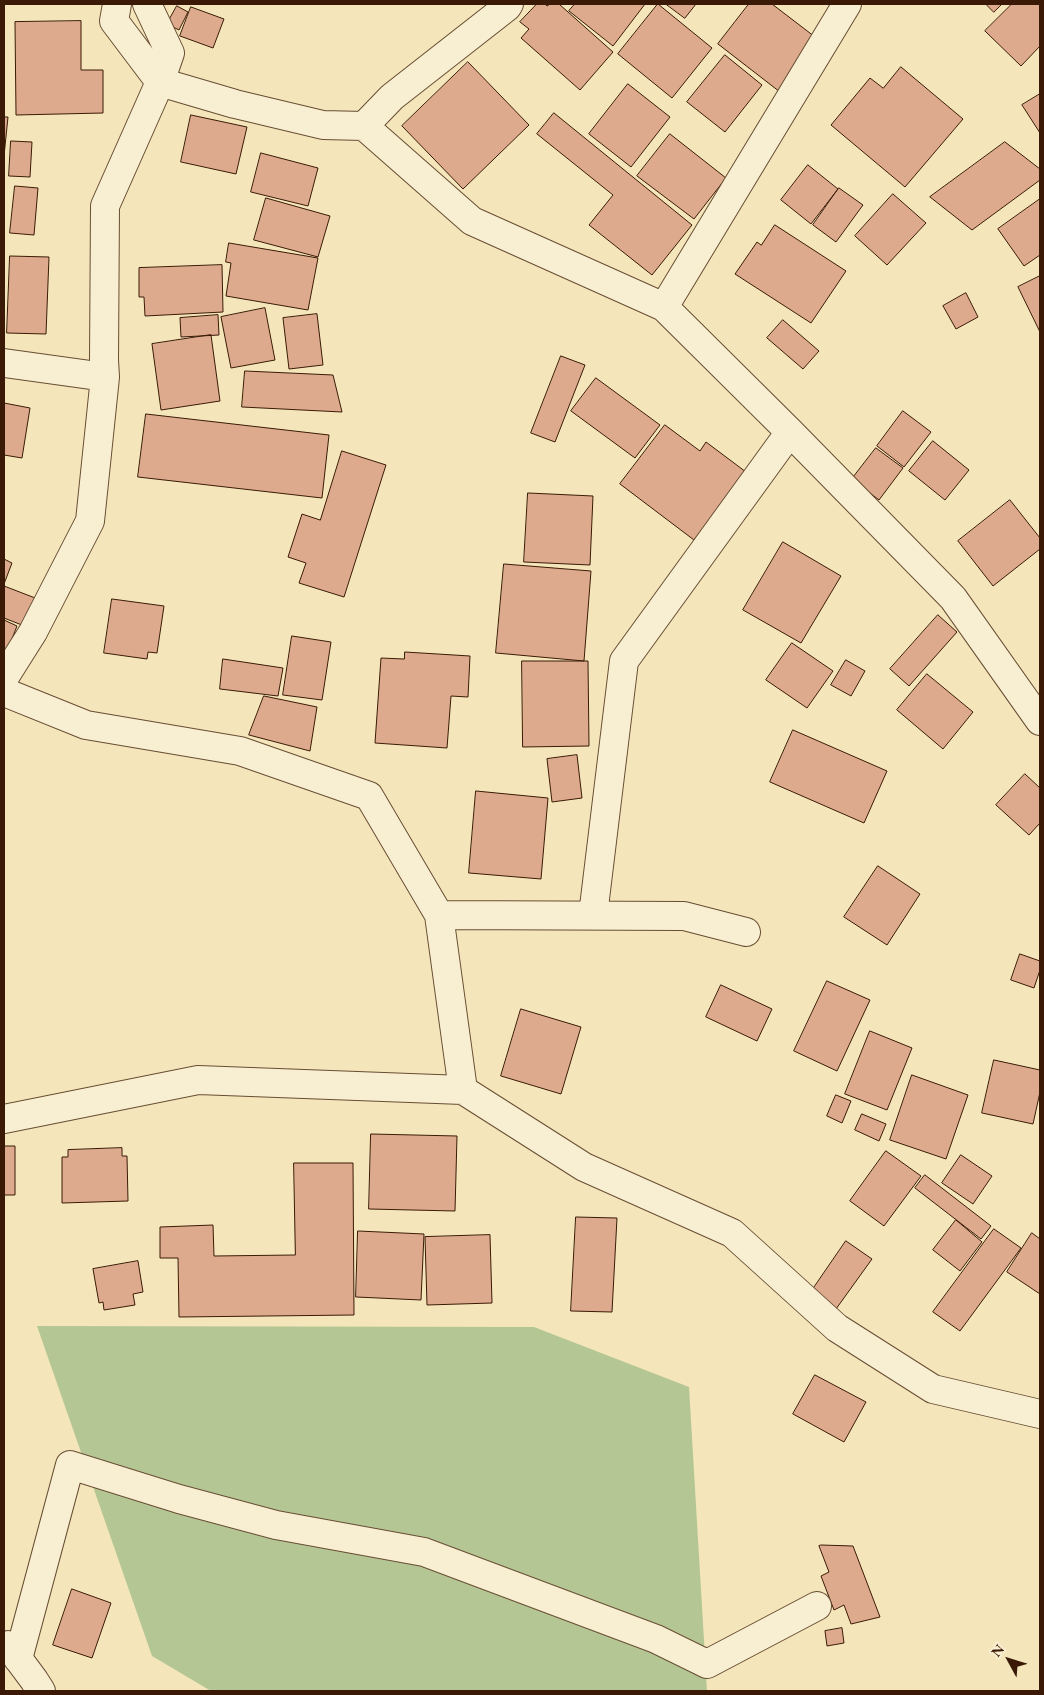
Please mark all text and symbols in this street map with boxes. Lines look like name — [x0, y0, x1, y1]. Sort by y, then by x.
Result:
north arrow — [984, 1635, 1034, 1685]
text: N — [987, 1641, 1008, 1661]

